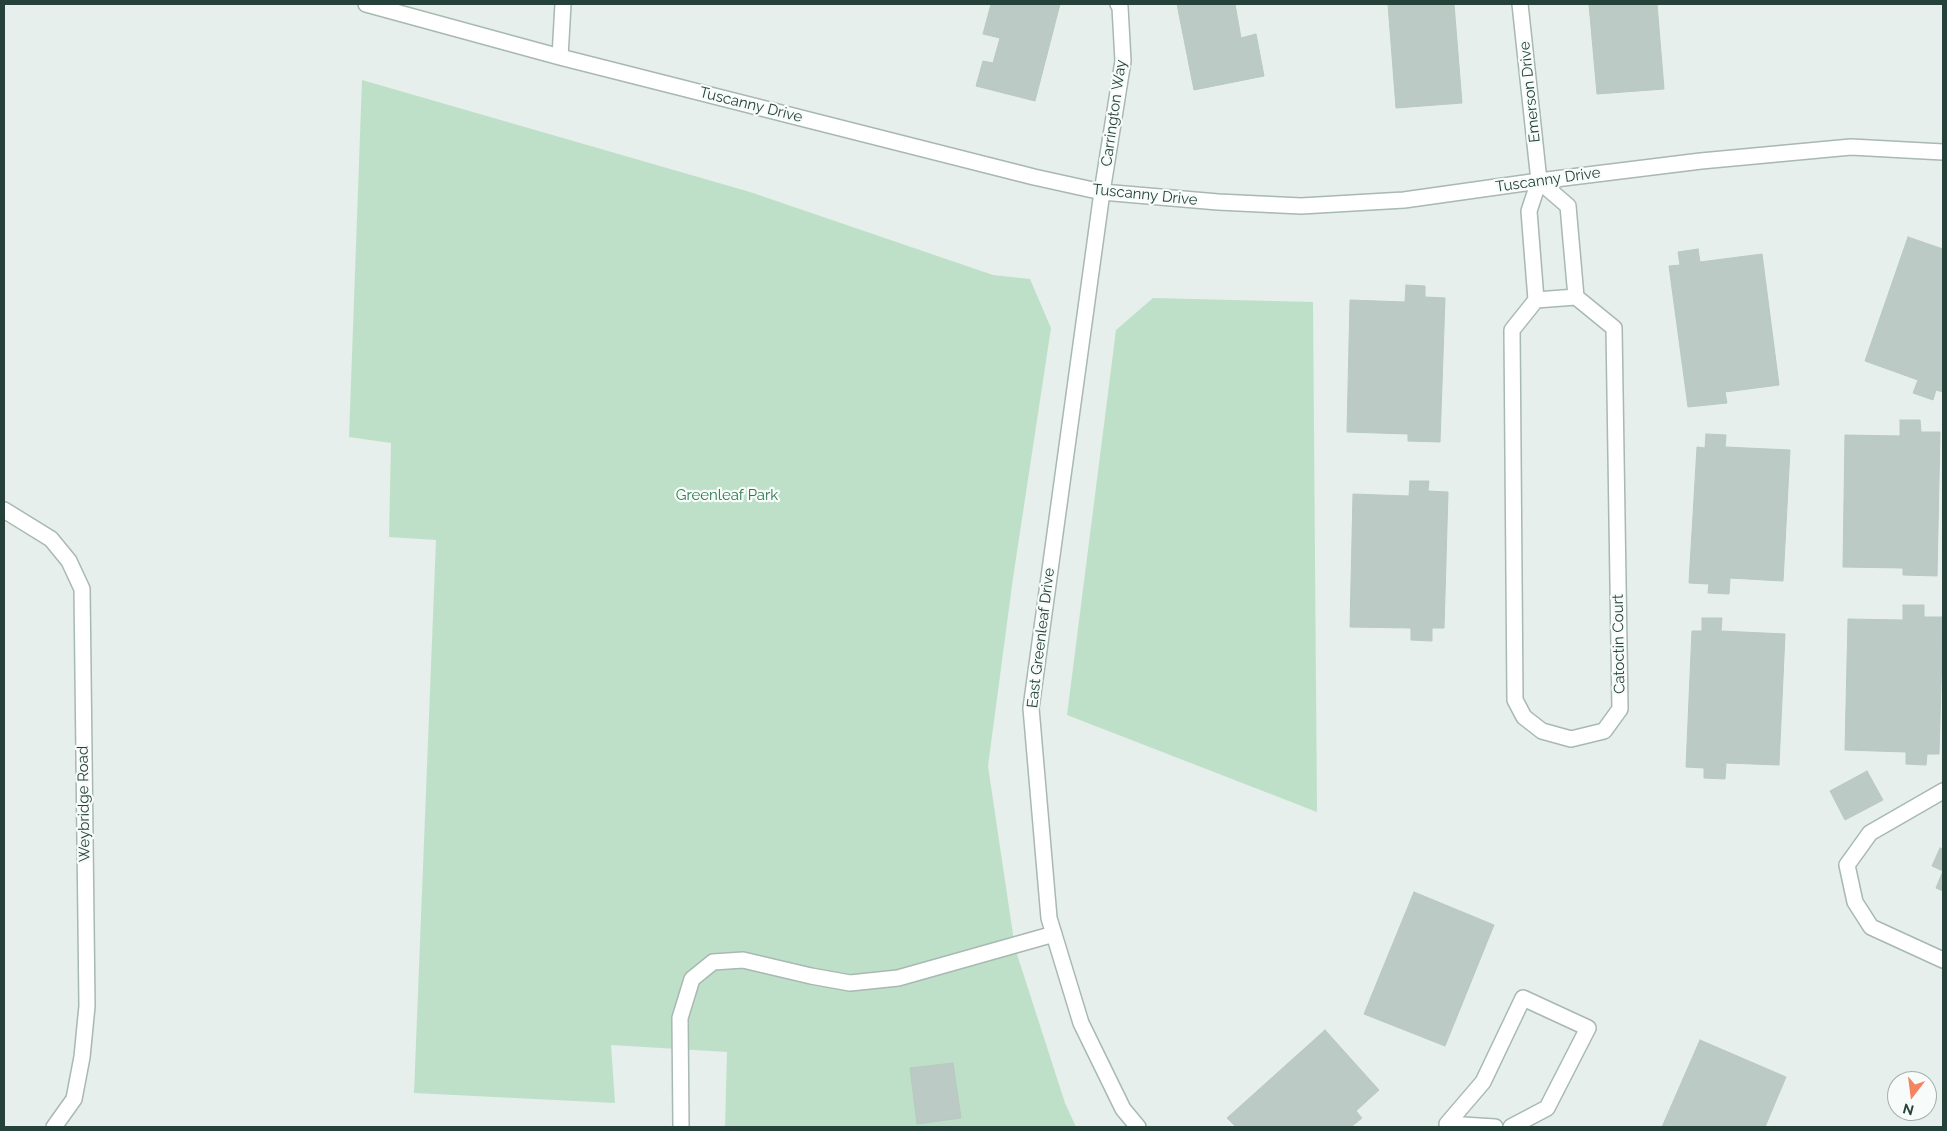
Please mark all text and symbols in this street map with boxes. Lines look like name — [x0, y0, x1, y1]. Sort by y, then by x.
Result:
street label: Emerson Drive — [1516, 41, 1544, 143]
street label: Carrington Way — [1098, 58, 1130, 168]
street label: Tuscanny Drive — [698, 84, 804, 126]
street label: Tuscanny Drive — [1494, 164, 1602, 196]
street label: Tuscanny Drive — [1092, 181, 1198, 209]
park label: Greenleaf Park — [676, 486, 778, 504]
street label: East Greenleaf Drive — [1023, 567, 1059, 709]
street label: Catoctin Court — [1609, 594, 1629, 694]
street label: Weybridge Road — [74, 746, 94, 862]
north arrow — [1887, 1071, 1937, 1121]
text: N — [1901, 1100, 1916, 1119]

